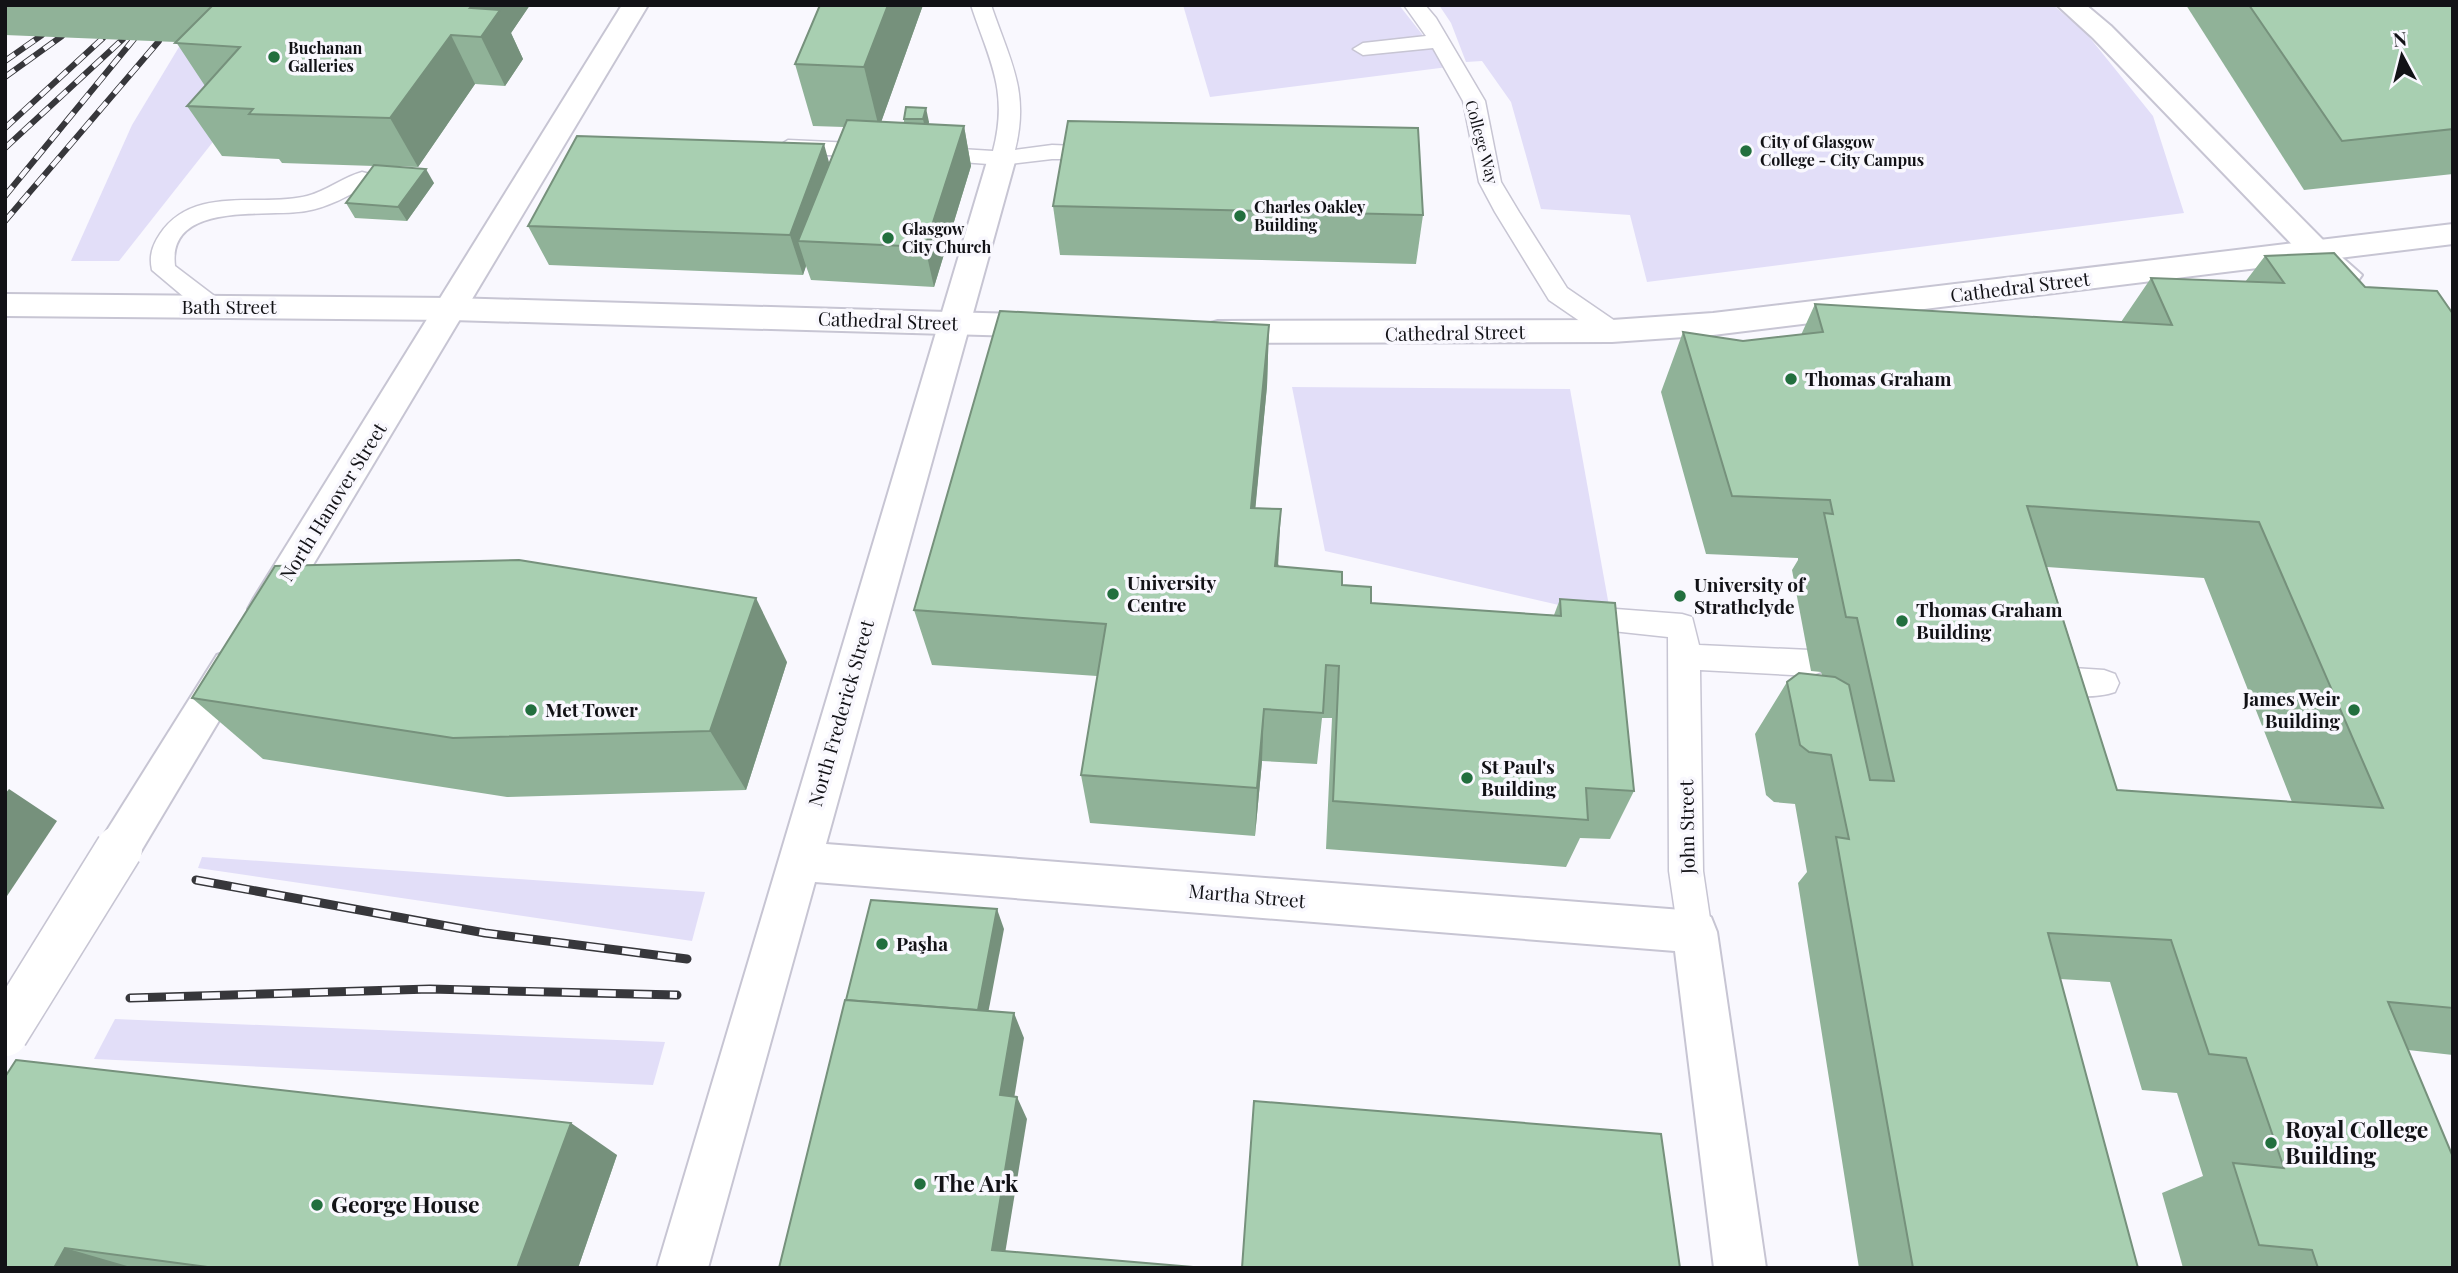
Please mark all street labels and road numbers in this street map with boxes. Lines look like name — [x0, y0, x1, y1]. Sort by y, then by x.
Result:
street label: College Way — [1461, 98, 1504, 186]
street label: Cathedral Street — [1949, 265, 2091, 307]
street label: Bath Street — [182, 293, 277, 319]
street label: Cathedral Street — [818, 305, 959, 335]
street label: Cathedral Street — [1385, 318, 1526, 346]
street label: North Hanover Street — [273, 417, 392, 586]
street label: North Frederick Street — [801, 616, 879, 809]
street label: John Street — [1672, 779, 1700, 875]
street label: Martha Street — [1188, 877, 1307, 913]

